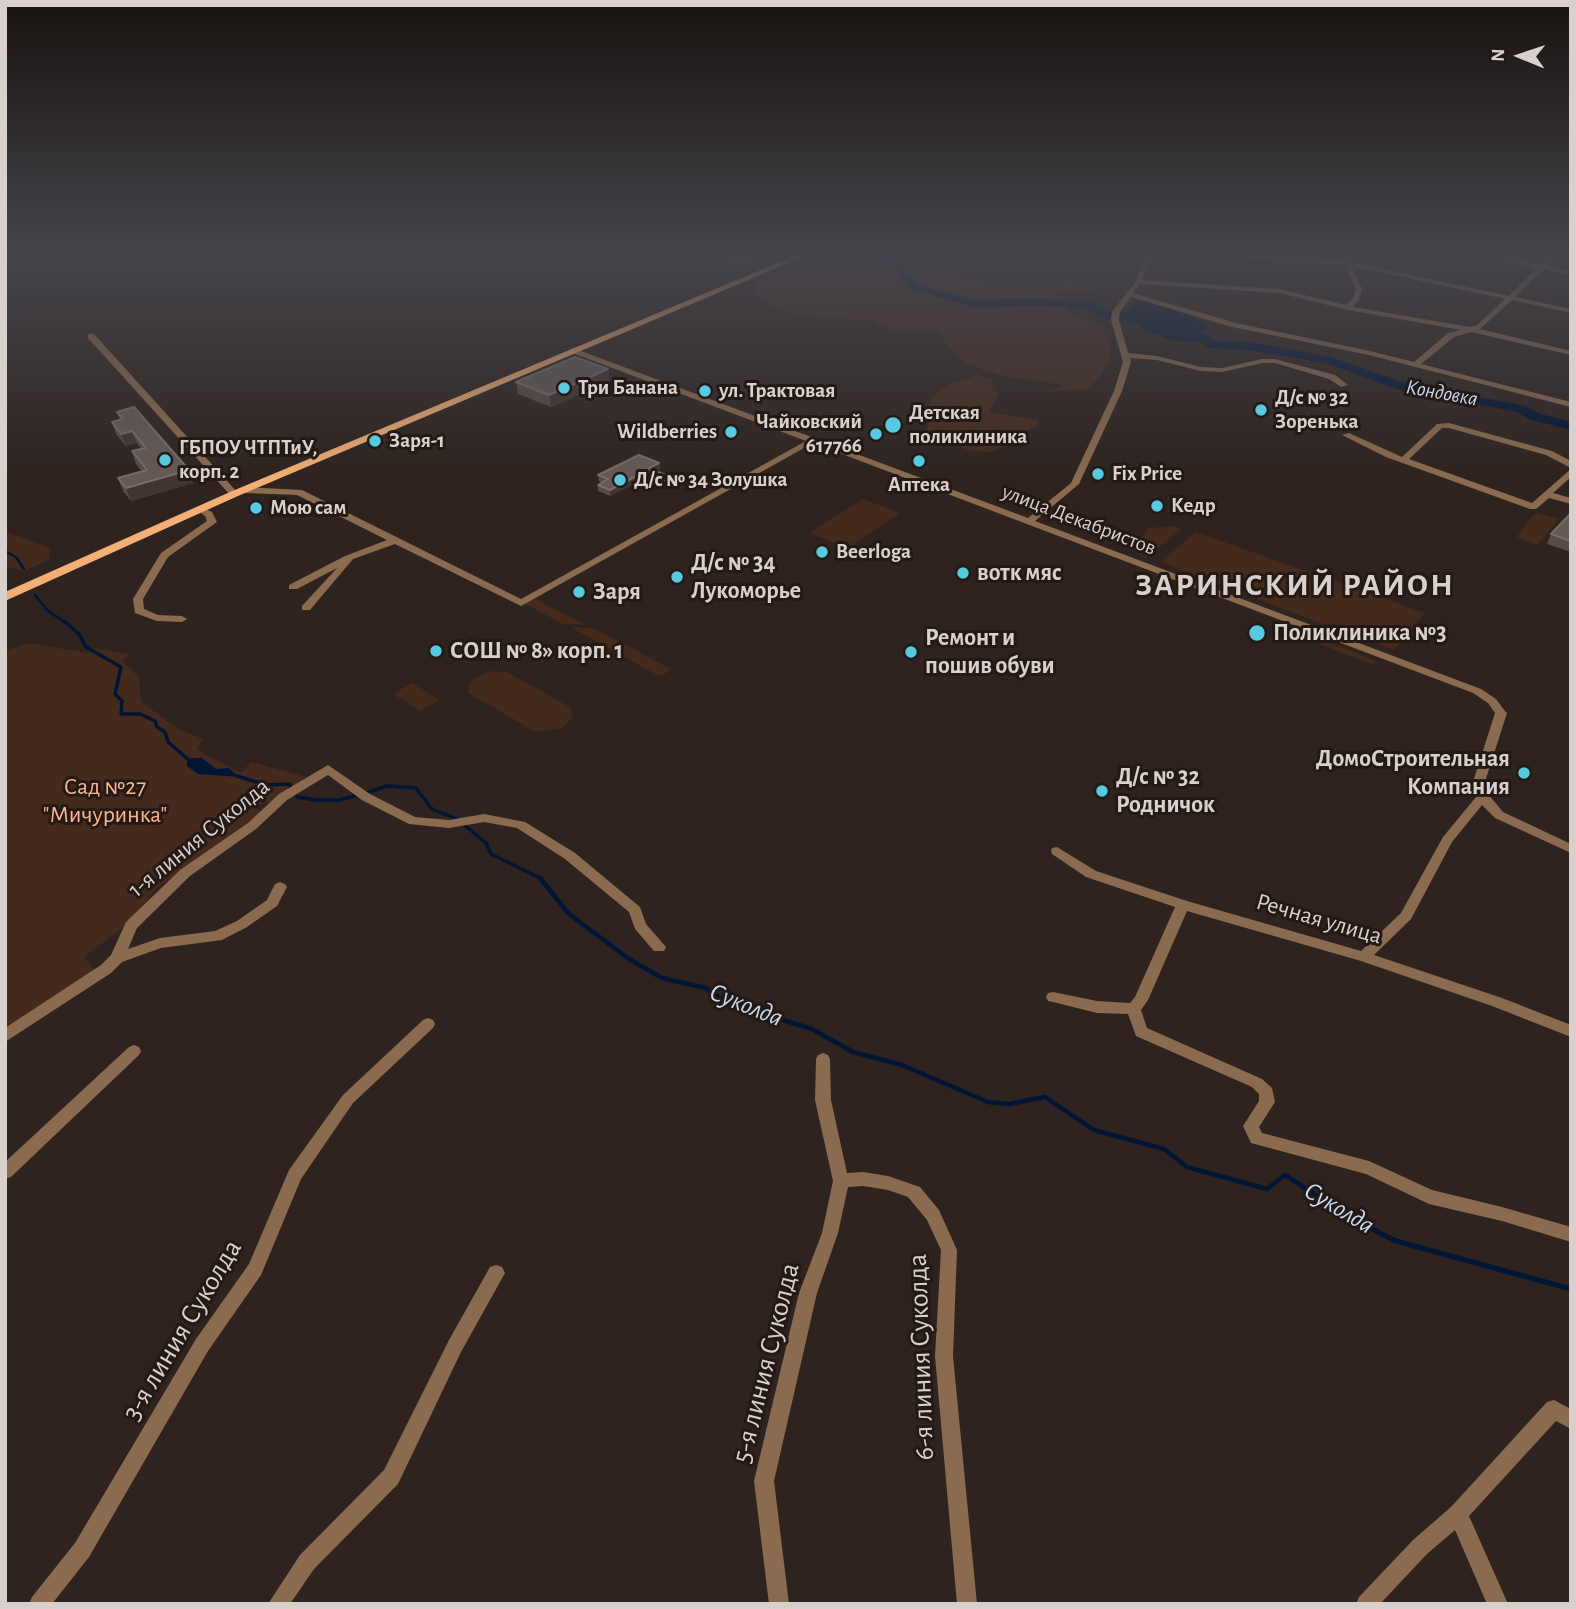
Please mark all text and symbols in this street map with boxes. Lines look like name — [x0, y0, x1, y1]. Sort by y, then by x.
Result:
north arrow — [1485, 21, 1555, 91]
text: N — [1489, 48, 1508, 62]
water label: Кондовка — [1404, 374, 1480, 412]
place label: Три Банана — [578, 375, 678, 401]
place label: ул. Трактовая — [719, 378, 835, 404]
marker: Три Банана — [556, 380, 572, 396]
marker: ул. Трактовая — [697, 383, 713, 399]
place label: Д/с № 32 Зоренька — [1275, 385, 1358, 435]
place label: Детская поликлиника — [909, 400, 1027, 450]
marker: Д/с № 32 Зоренька — [1253, 402, 1269, 418]
place label: Чайковский 617766 — [756, 409, 862, 459]
marker: Детская поликлиника — [883, 415, 903, 435]
place label: Wildberries — [617, 419, 717, 445]
marker: Wildberries — [723, 424, 739, 440]
marker: Чайковский 617766 — [868, 426, 884, 442]
place label: Заря-1 — [389, 428, 445, 454]
marker: Заря-1 — [367, 433, 383, 449]
place label: ГБПОУ ЧТПТиУ, корп. 2 — [179, 435, 317, 485]
marker: ГБПОУ ЧТПТиУ, корп. 2 — [157, 452, 173, 468]
marker: Аптека — [911, 453, 927, 469]
place label: Fix Price — [1112, 461, 1182, 487]
marker: Fix Price — [1090, 466, 1106, 482]
place label: Д/с № 34 Золушка — [634, 467, 787, 493]
marker: Д/с № 34 Золушка — [612, 472, 628, 488]
place label: Аптека — [888, 472, 950, 498]
street label: улица Декабристов — [998, 479, 1160, 561]
place label: Кедр — [1171, 493, 1216, 519]
place label: Мою сам — [270, 495, 346, 521]
marker: Кедр — [1149, 498, 1165, 514]
marker: Мою сам — [248, 500, 264, 516]
place label: Beerloga — [836, 539, 911, 565]
marker: Beerloga — [814, 544, 830, 560]
place label: Д/с № 34 Лукоморье — [691, 549, 801, 605]
place label: вотк мяс — [977, 559, 1062, 587]
marker: вотк мяс — [955, 565, 971, 581]
district label: ЗАРИНСКИЙ РАЙОН — [1137, 566, 1453, 604]
marker: Д/с № 34 Лукоморье — [669, 569, 685, 585]
place label: Заря — [593, 578, 641, 606]
marker: Заря — [571, 584, 587, 600]
place label: Поликлиника №3 — [1273, 619, 1447, 647]
marker: Поликлиника №3 — [1247, 623, 1267, 643]
place label: Ремонт и пошив обуви — [925, 624, 1055, 680]
place label: СОШ № 8» корп. 1 — [450, 637, 623, 665]
marker: СОШ № 8» корп. 1 — [428, 643, 444, 659]
marker: Ремонт и пошив обуви — [903, 644, 919, 660]
place label: ДомоСтроительная Компания — [1316, 745, 1510, 801]
place label: Д/с № 32 Родничок — [1116, 763, 1215, 819]
marker: ДомоСтроительная Компания — [1516, 765, 1532, 781]
street label: 1-я линия Суколда — [122, 772, 276, 904]
park label: Сад №27 "Мичуринка" — [43, 773, 167, 829]
marker: Д/с № 32 Родничок — [1094, 783, 1110, 799]
street label: Речная улица — [1253, 887, 1385, 951]
water label: Суколда — [705, 976, 787, 1034]
water label: Суколда — [1298, 1175, 1380, 1241]
street label: 3-я линия Суколда — [115, 1234, 249, 1426]
street label: 6-я линия Суколда — [901, 1253, 941, 1461]
street label: 5-я линия Суколда — [725, 1259, 807, 1467]

